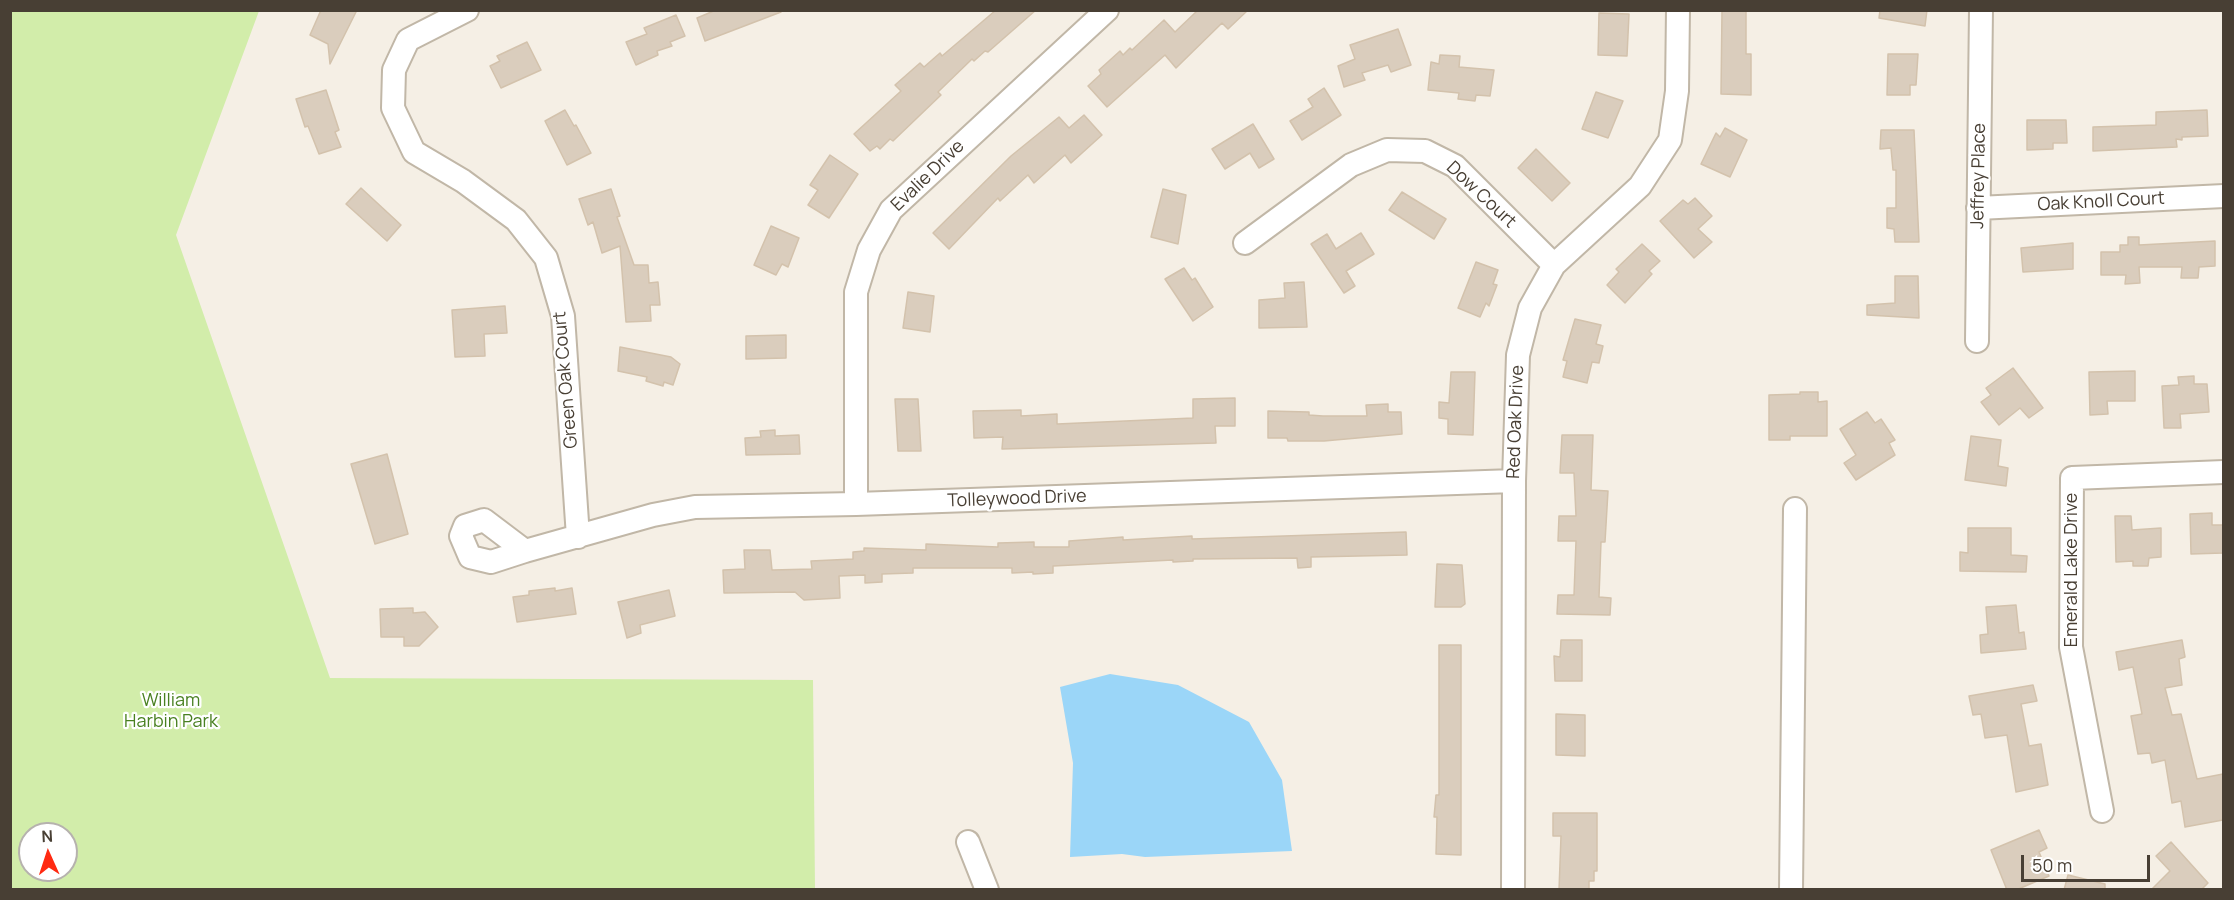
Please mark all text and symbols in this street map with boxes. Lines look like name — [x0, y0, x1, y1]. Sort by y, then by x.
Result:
street label: Jeffrey Place — [1967, 123, 1991, 229]
street label: Evalie Drive — [887, 136, 969, 216]
street label: Dow Court — [1442, 157, 1520, 233]
street label: Oak Knoll Court — [2037, 188, 2165, 216]
street label: Green Oak Court — [549, 311, 583, 449]
street label: Red Oak Drive — [1503, 365, 1529, 479]
street label: Tolleywood Drive — [947, 486, 1087, 512]
street label: Emerald Lake Drive — [2061, 493, 2083, 647]
park label: William Harbin Park — [124, 690, 218, 732]
north arrow — [18, 822, 78, 882]
text: N — [41, 825, 53, 847]
scale bar — [2024, 843, 2153, 881]
text: 50 m — [2032, 853, 2072, 877]

